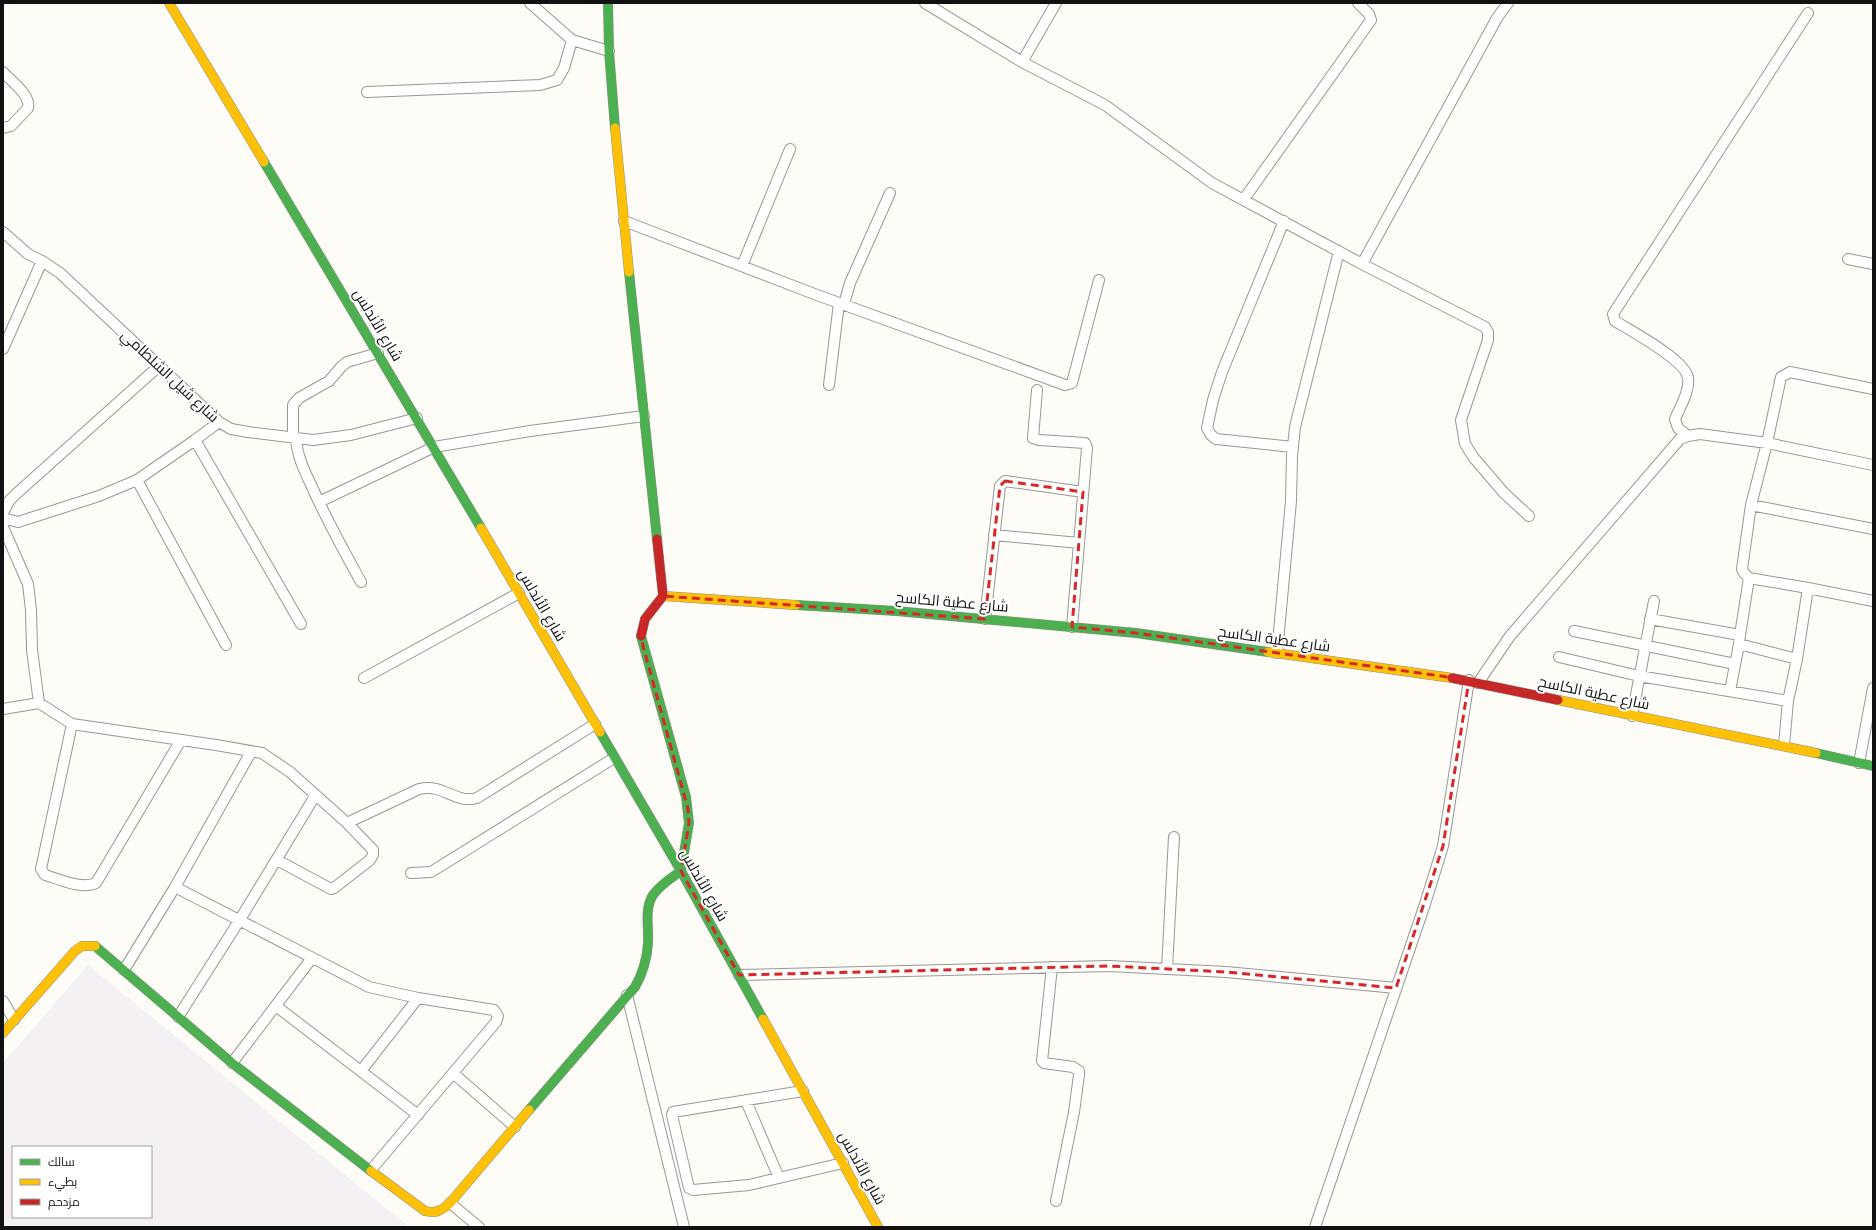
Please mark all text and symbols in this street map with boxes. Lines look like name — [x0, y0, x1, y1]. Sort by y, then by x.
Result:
street label: شارع الأندلس — [348, 286, 407, 365]
street label: شارع شيل الشلطامي — [115, 326, 223, 428]
street label: شارع الأندلس — [512, 565, 570, 646]
street label: شارع عطية الكاسح — [895, 588, 1009, 618]
street label: شارع عطية الكاسح — [1216, 622, 1331, 658]
street label: شارع عطية الكاسح — [1536, 672, 1651, 716]
street label: شارع الأندلس — [674, 845, 732, 926]
street label: شارع الأندلس — [833, 1128, 890, 1209]
legend — [12, 1146, 152, 1218]
text: سالك — [48, 1155, 75, 1169]
text: بطيء — [48, 1175, 77, 1192]
text: مزدحم — [48, 1195, 80, 1210]

